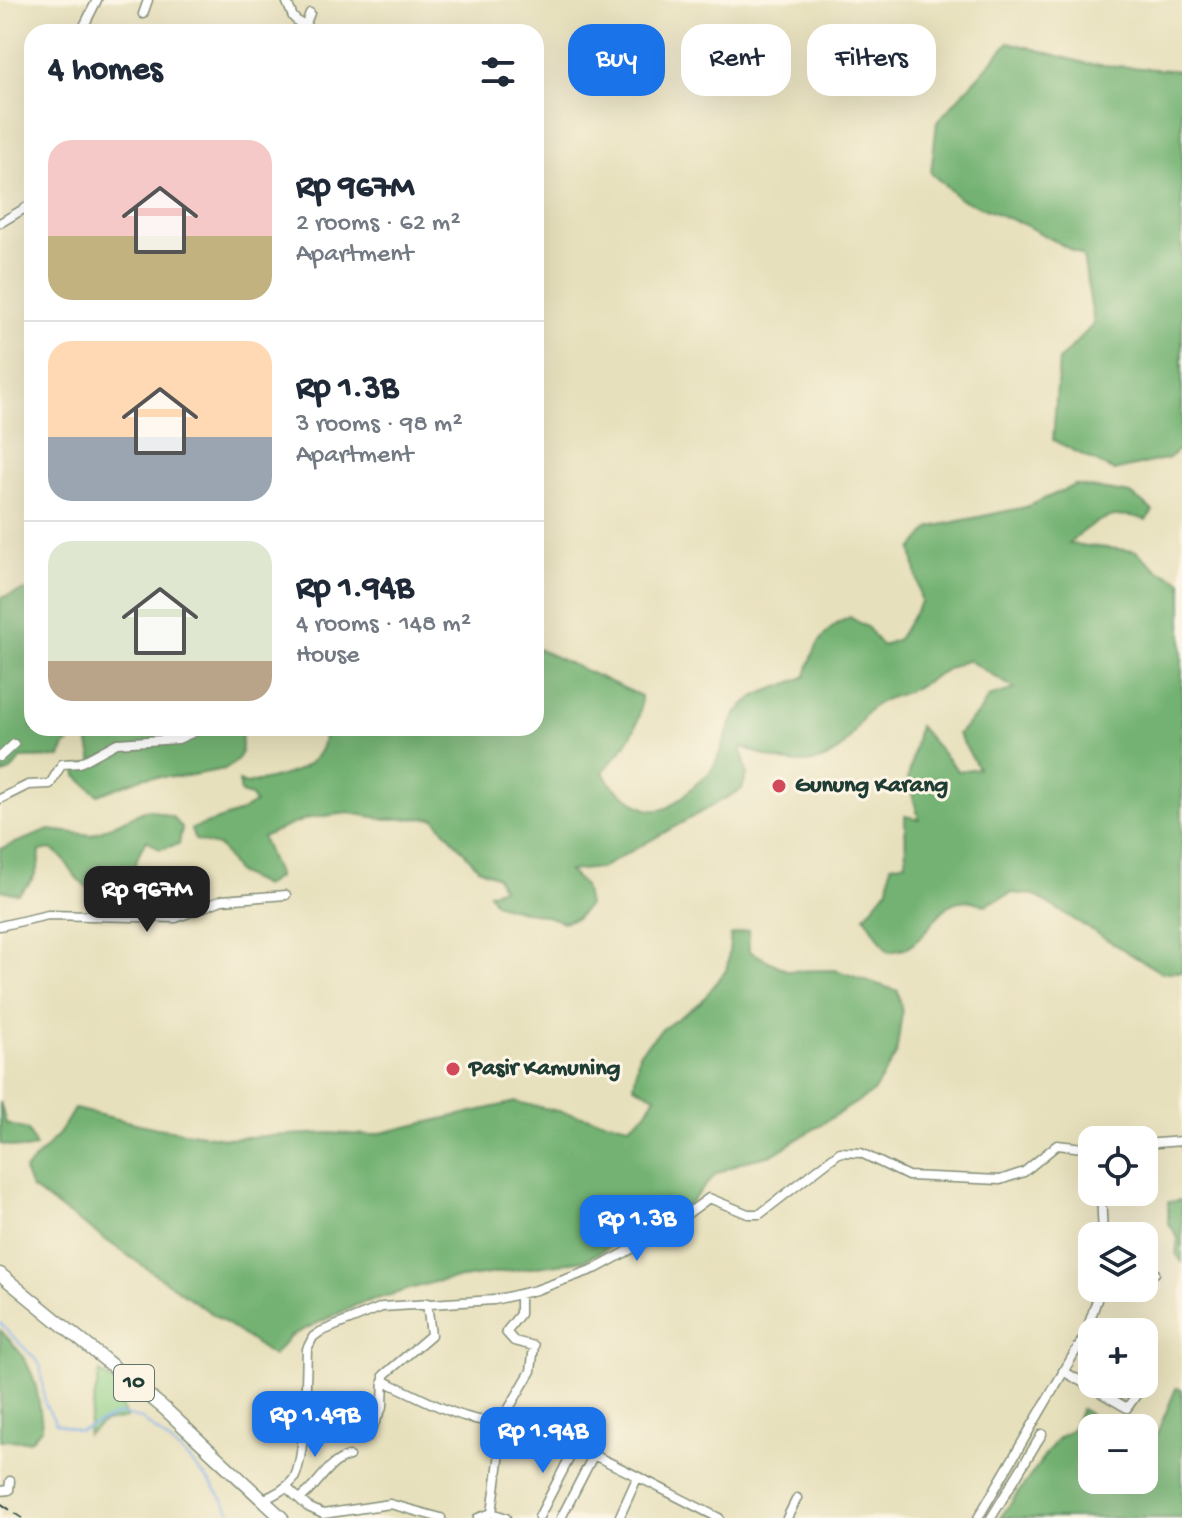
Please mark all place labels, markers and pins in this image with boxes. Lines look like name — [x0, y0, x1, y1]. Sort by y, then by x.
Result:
place label: Gunung Karang — [795, 772, 949, 801]
marker: Gunung Karang — [770, 777, 788, 795]
pin: Rp 967M — [73, 866, 221, 934]
place label: Pasir Kamuning — [467, 1055, 621, 1084]
marker: Pasir Kamuning — [444, 1060, 462, 1078]
pin: Rp 1.3B — [563, 1195, 711, 1263]
pin: Rp 1.49B — [232, 1391, 398, 1459]
pin: Rp 1.94B — [460, 1407, 626, 1475]

